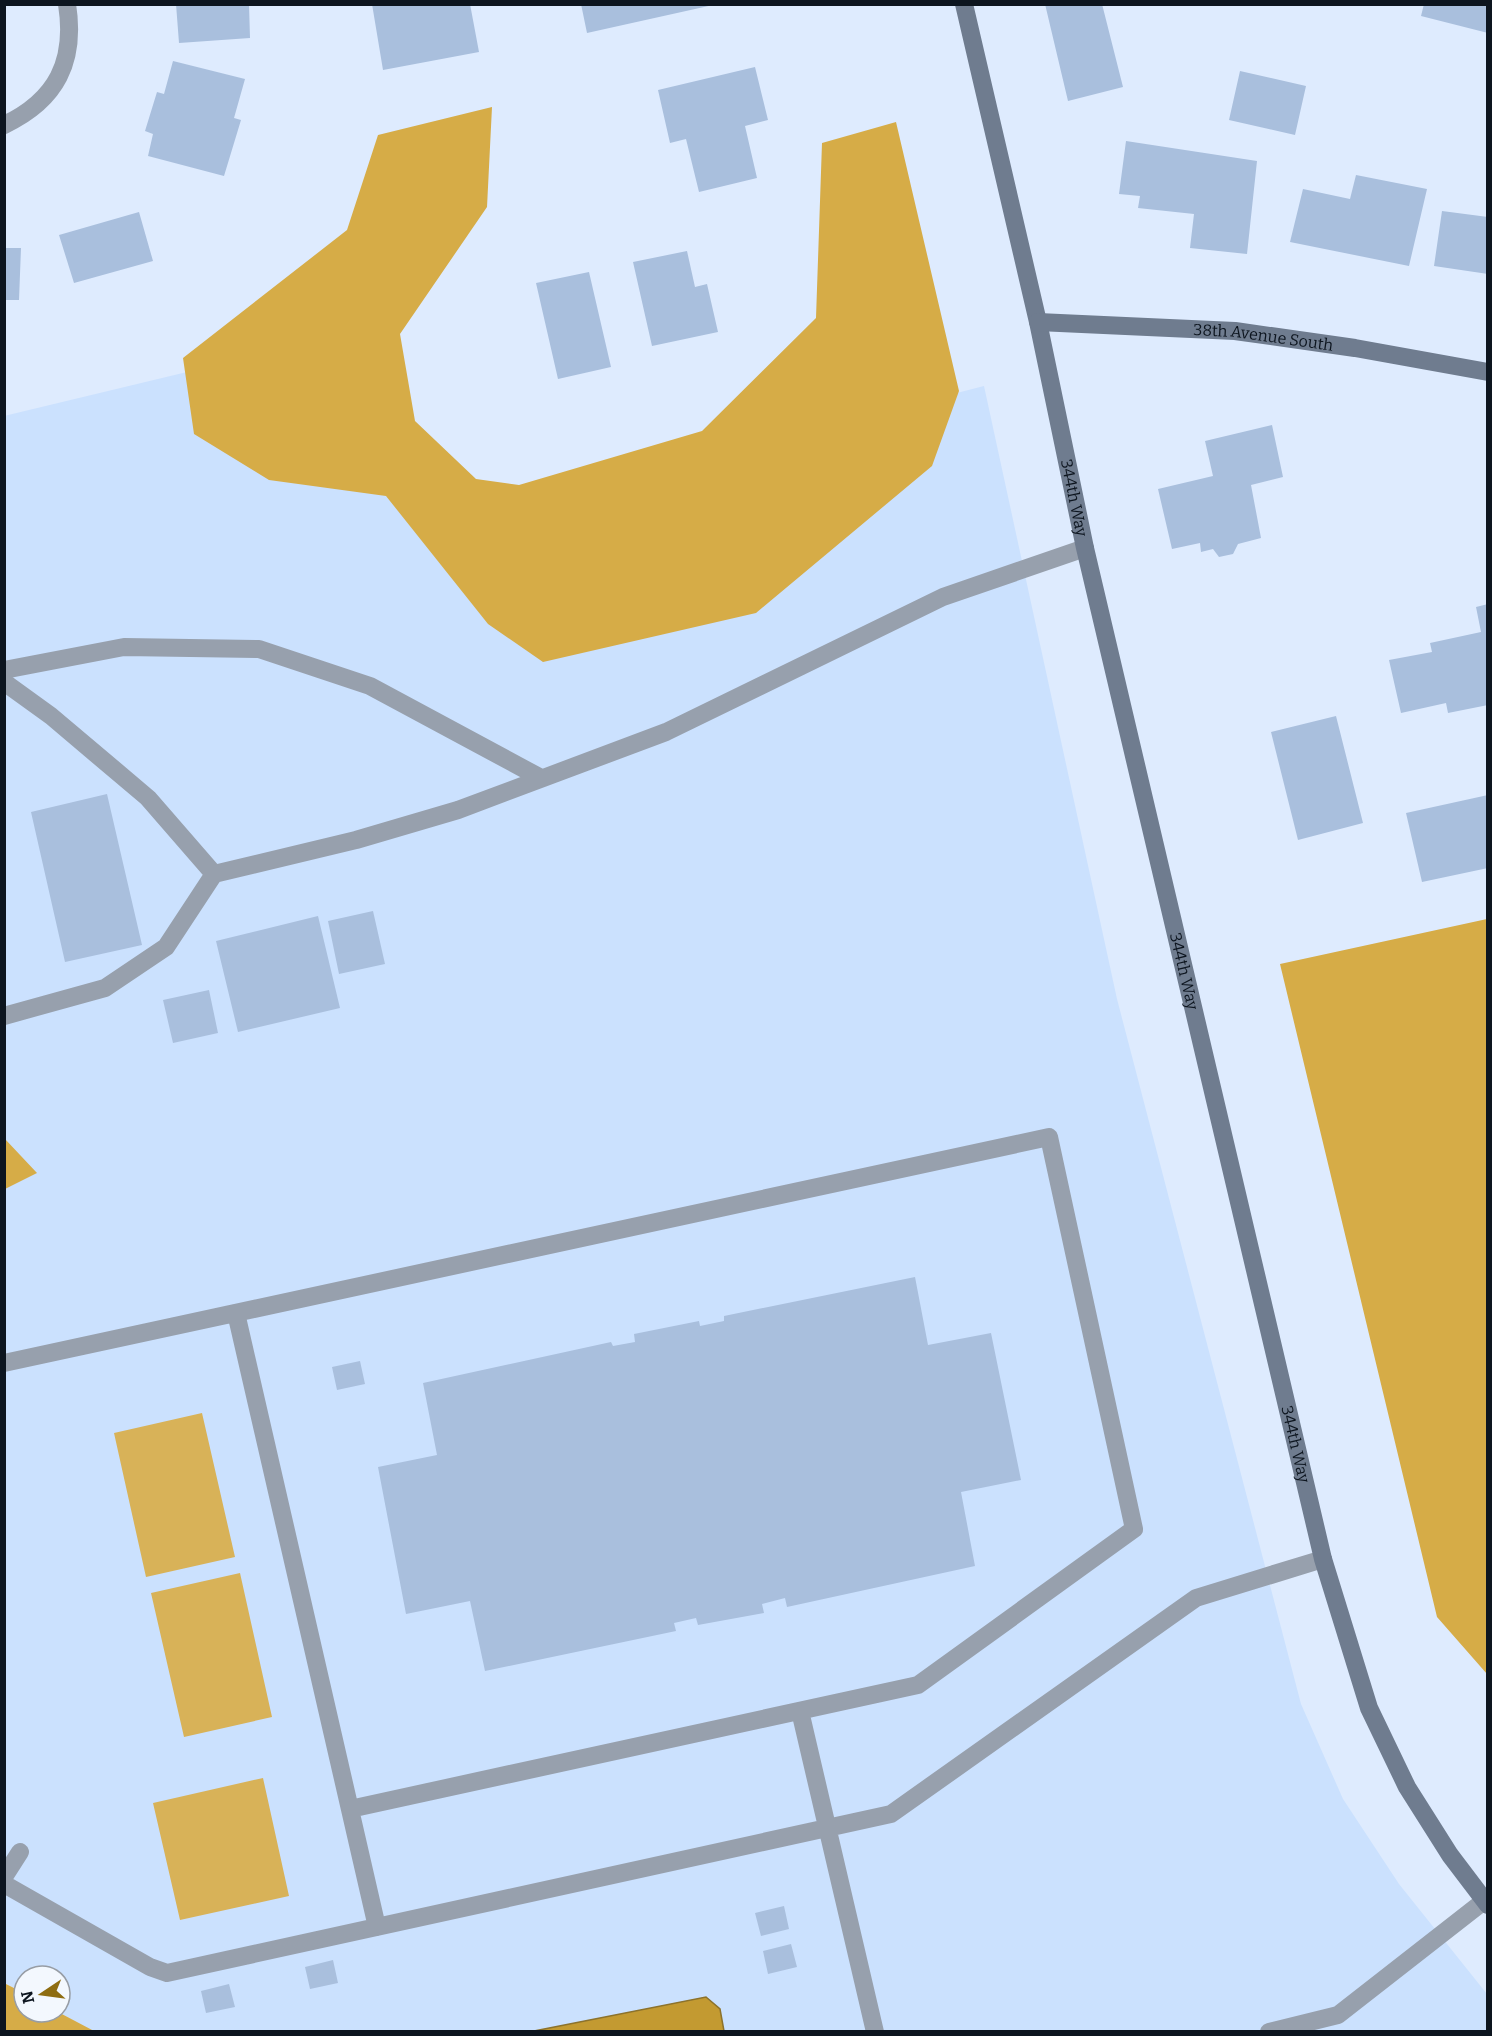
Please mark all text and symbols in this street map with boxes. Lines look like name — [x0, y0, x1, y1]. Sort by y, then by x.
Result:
street label: 38th Avenue South — [1193, 320, 1335, 354]
street label: 344th Way — [1057, 457, 1092, 539]
street label: 344th Way — [1166, 931, 1203, 1012]
street label: 344th Way — [1278, 1404, 1314, 1485]
north arrow — [12, 1964, 72, 2024]
text: N — [17, 1989, 39, 2005]

